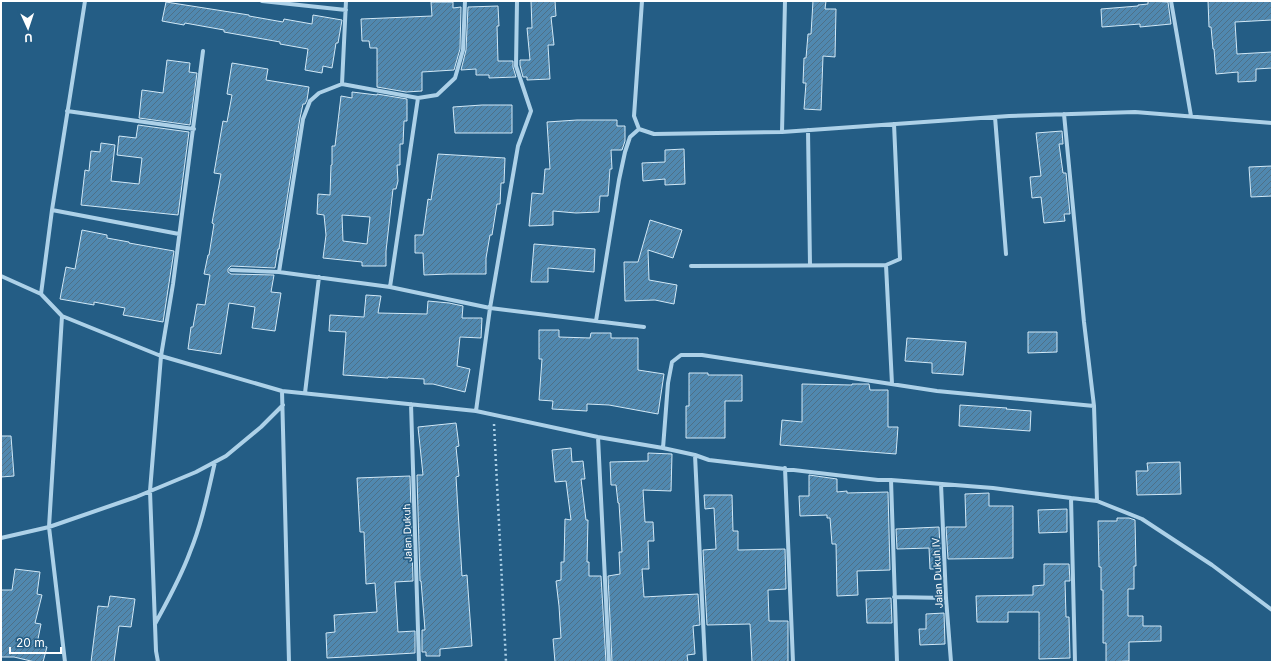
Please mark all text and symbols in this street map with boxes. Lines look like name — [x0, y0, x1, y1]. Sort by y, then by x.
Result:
north arrow — [8, 8, 48, 48]
text: U — [24, 31, 33, 45]
street label: Jalan Dukuh — [400, 503, 414, 562]
street label: Jalan Dukuh IV — [929, 537, 945, 609]
scale bar — [10, 629, 61, 655]
text: 20 m — [16, 635, 45, 650]

